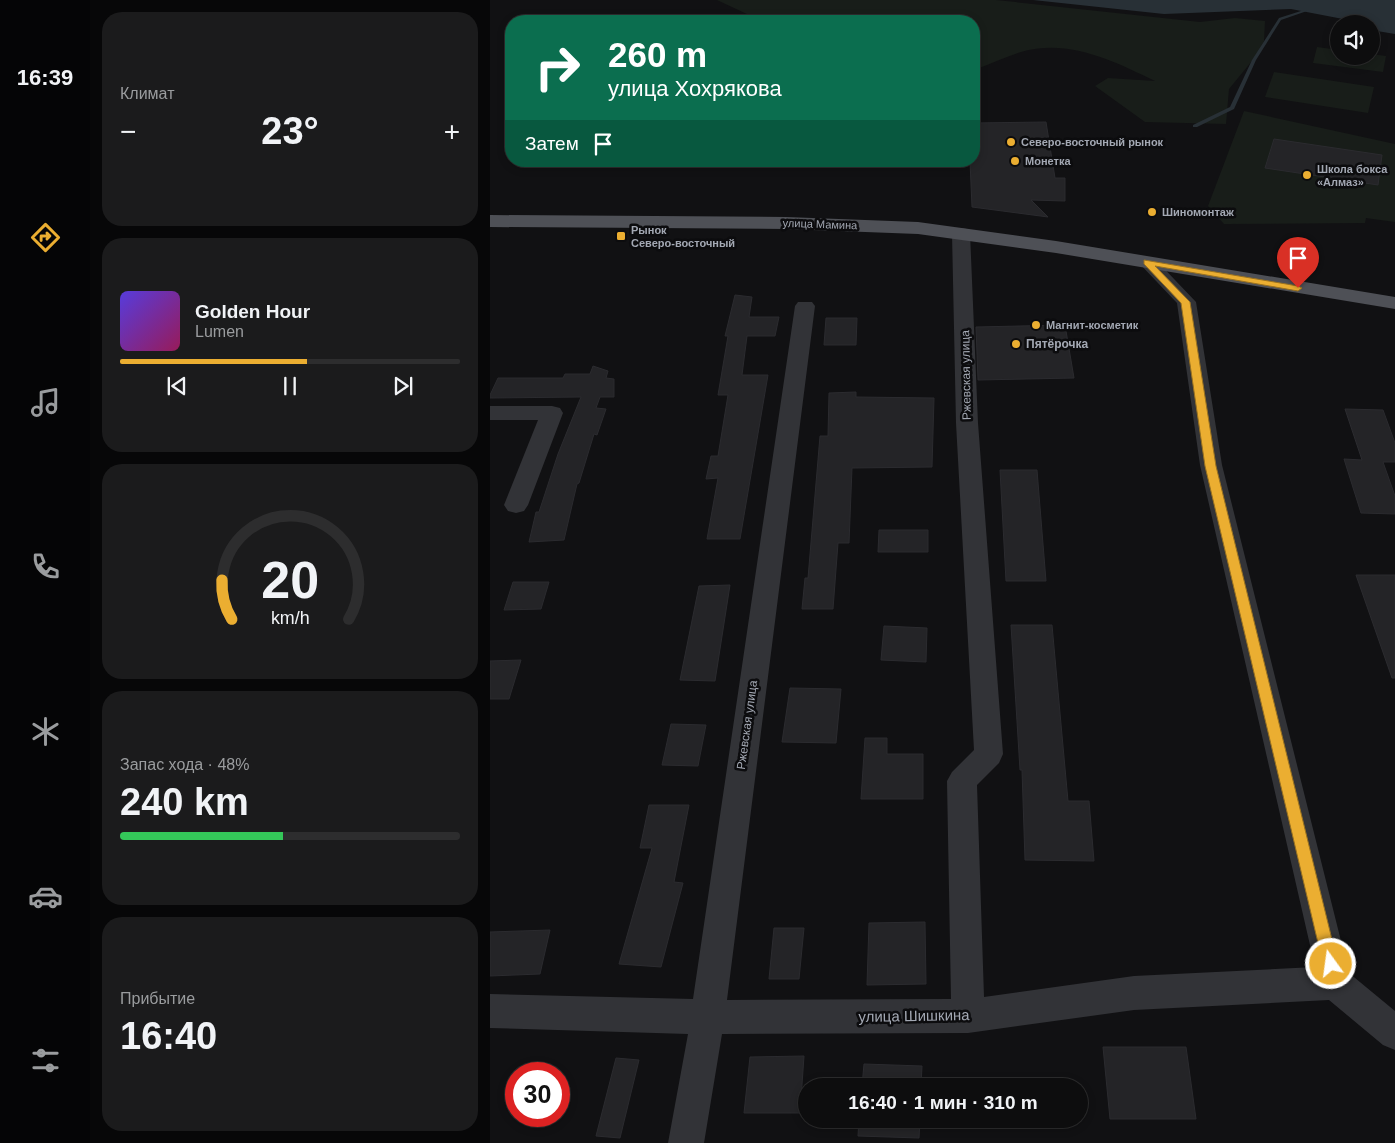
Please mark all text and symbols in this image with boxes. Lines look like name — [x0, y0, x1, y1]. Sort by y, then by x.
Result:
map controls — [1330, 15, 1380, 65]
button: sound — [1330, 15, 1380, 65]
icon: right — [525, 35, 590, 100]
text: 260 m — [608, 35, 707, 74]
text: 16:39 — [17, 65, 73, 90]
text: улица Хохрякова — [608, 76, 782, 101]
text: Климат — [120, 85, 174, 102]
text: 23° — [261, 110, 319, 152]
text: − — [120, 116, 136, 147]
text: + — [444, 116, 460, 147]
icon: arrive — [589, 130, 617, 158]
text: Затем — [525, 133, 579, 154]
marker: Северо-восточный рынок — [1005, 136, 1017, 148]
place label: Северо-восточный рынок — [1021, 136, 1164, 148]
marker: Монетка — [1009, 155, 1021, 167]
place label: Монетка — [1025, 155, 1071, 167]
place label: Школа бокса «Алмаз» — [1317, 163, 1388, 188]
marker: Школа бокса «Алмаз» — [1301, 169, 1313, 181]
marker: Шиномонтаж — [1146, 206, 1158, 218]
place label: Шиномонтаж — [1162, 206, 1234, 218]
street label: улица Мамина — [783, 217, 858, 231]
icon: directions — [28, 220, 63, 255]
place label: Рынок Северо-восточный — [631, 224, 735, 249]
marker: Рынок Северо-восточный — [615, 230, 627, 242]
pin — [1277, 237, 1319, 288]
icon: arrive — [1284, 244, 1312, 272]
text: Golden Hour — [195, 301, 310, 322]
marker: Магнит-косметик — [1030, 319, 1042, 331]
place label: Магнит-косметик — [1046, 319, 1139, 331]
text: Lumen — [195, 323, 244, 340]
street label: Ржевская улица — [958, 330, 974, 420]
place label: Пятёрочка — [1026, 337, 1089, 351]
marker: Пятёрочка — [1010, 338, 1022, 350]
icon: previous — [163, 372, 191, 400]
icon: pause — [276, 372, 304, 400]
icon: next — [389, 372, 417, 400]
icon: music — [28, 385, 63, 420]
icon: phone — [28, 549, 63, 584]
text: 20 — [261, 551, 319, 609]
text: km/h — [271, 608, 309, 628]
street label: Ржевская улица — [734, 679, 760, 771]
icon: climate — [28, 714, 63, 749]
text: Запас хода · 48% — [120, 756, 249, 773]
text: 240 km — [120, 781, 249, 823]
icon: car — [28, 879, 63, 914]
position arrow — [1304, 937, 1356, 989]
text: Прибытие — [120, 990, 195, 1007]
street label: улица Шишкина — [858, 1006, 970, 1025]
text: 16:40 — [120, 1015, 217, 1057]
icon: filters — [28, 1043, 63, 1078]
speed limit sign: 30 — [505, 1062, 570, 1127]
text: 16:40 · 1 мин · 310 m — [848, 1092, 1038, 1113]

